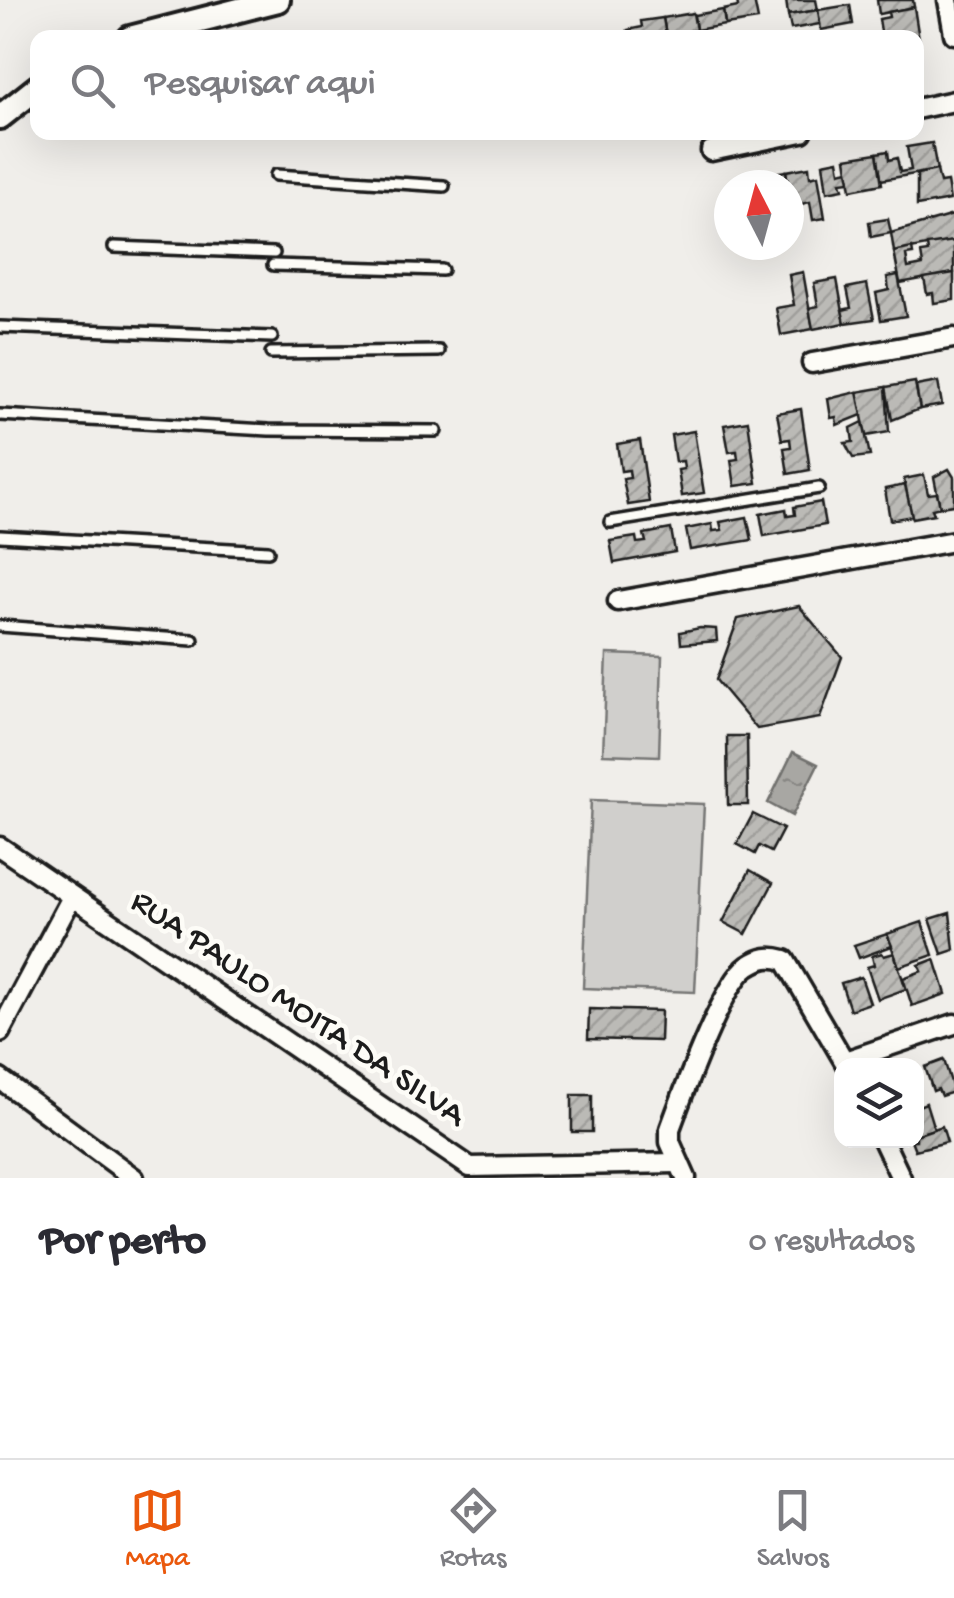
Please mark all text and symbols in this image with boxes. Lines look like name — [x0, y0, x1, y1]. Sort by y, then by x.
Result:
search box — [30, 30, 924, 140]
icon: search — [65, 58, 120, 113]
text: Pesquisar aqui — [145, 63, 376, 107]
north arrow — [714, 170, 804, 260]
street label: RUA PAULO MOITA DA SILVA — [122, 882, 474, 1139]
map controls — [834, 1058, 924, 1148]
button: layers — [834, 1058, 924, 1148]
text: Por perto — [40, 1219, 206, 1268]
text: 0 resultados — [749, 1224, 914, 1262]
tab: Mapa — [125, 1483, 190, 1576]
tab: Rotas — [440, 1483, 506, 1576]
tab: Salvos — [757, 1483, 829, 1576]

